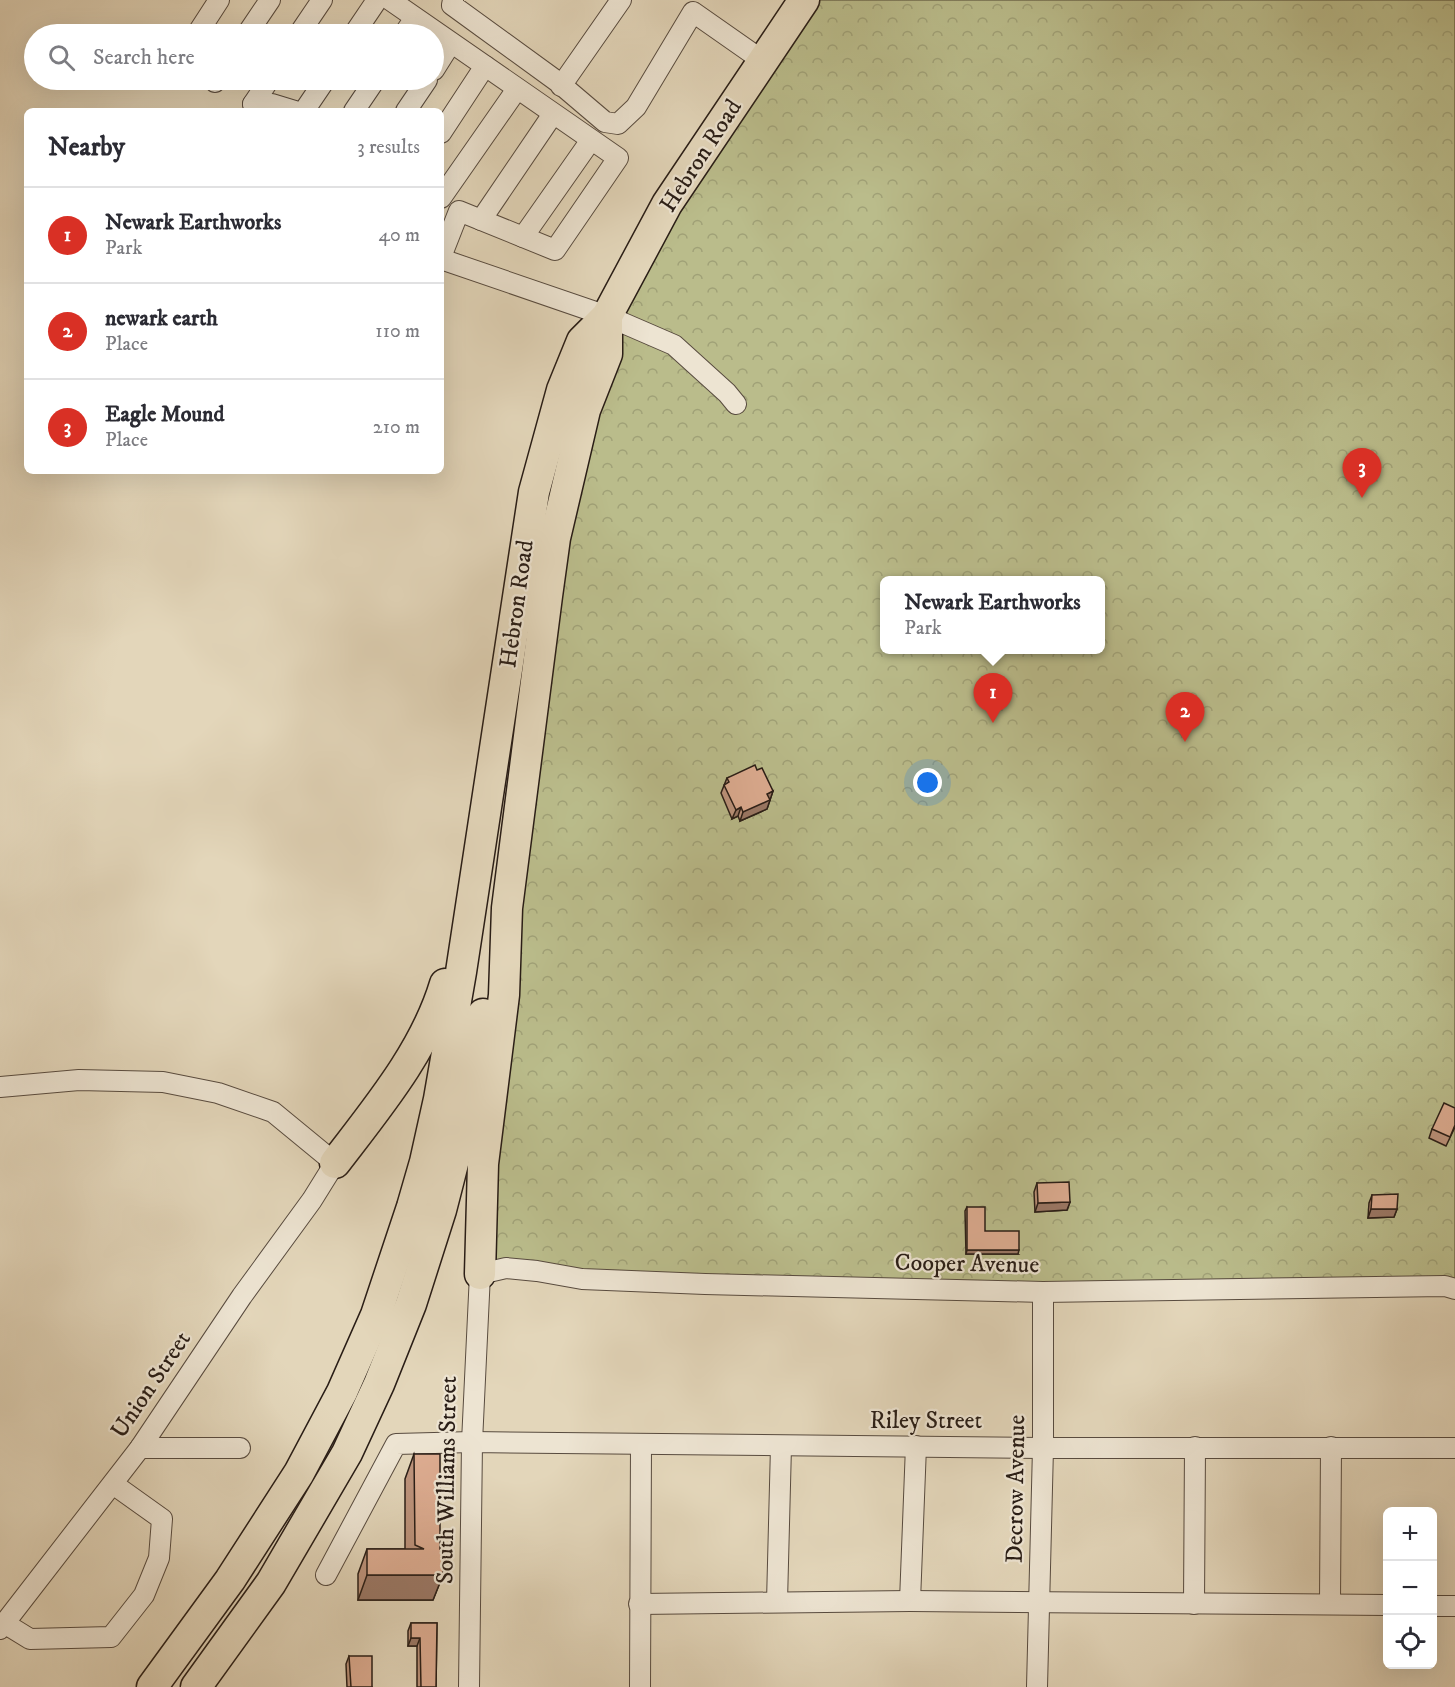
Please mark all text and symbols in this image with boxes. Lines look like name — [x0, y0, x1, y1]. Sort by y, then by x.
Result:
search box — [24, 24, 444, 90]
icon: search — [45, 41, 78, 74]
text: Search here — [93, 44, 195, 71]
street label: Hebron Road — [653, 94, 749, 218]
text: Nearby — [48, 131, 125, 164]
text: 3 results — [357, 135, 420, 160]
text: Newark Earthworks — [105, 209, 281, 236]
text: 1 — [64, 223, 71, 248]
text: 40 m — [378, 223, 420, 248]
text: Park — [105, 236, 142, 261]
text: newark earth — [105, 305, 218, 332]
text: 2 — [63, 319, 72, 344]
text: 110 m — [375, 319, 420, 344]
text: Place — [105, 332, 148, 357]
text: Eagle Mound — [105, 401, 225, 428]
text: 3 — [64, 415, 71, 440]
text: 210 m — [373, 415, 420, 440]
text: Place — [105, 428, 148, 453]
pin: 3 — [1342, 448, 1382, 498]
street label: Hebron Road — [493, 538, 541, 670]
popup — [880, 576, 1105, 654]
text: Newark Earthworks — [904, 589, 1081, 616]
text: Park — [904, 616, 942, 641]
pin: 1 — [974, 674, 1012, 723]
pin: 2 — [1166, 692, 1204, 742]
your location — [913, 768, 942, 797]
street label: Cooper Avenue — [894, 1248, 1040, 1280]
street label: Union Street — [104, 1325, 198, 1444]
street label: South Williams Street — [430, 1375, 464, 1584]
street label: Riley Street — [870, 1406, 983, 1436]
street label: Decrow Avenue — [1000, 1414, 1032, 1563]
map controls — [1383, 1507, 1437, 1669]
button: + — [1383, 1507, 1437, 1561]
button: − — [1383, 1561, 1437, 1615]
button: locate — [1383, 1615, 1437, 1669]

